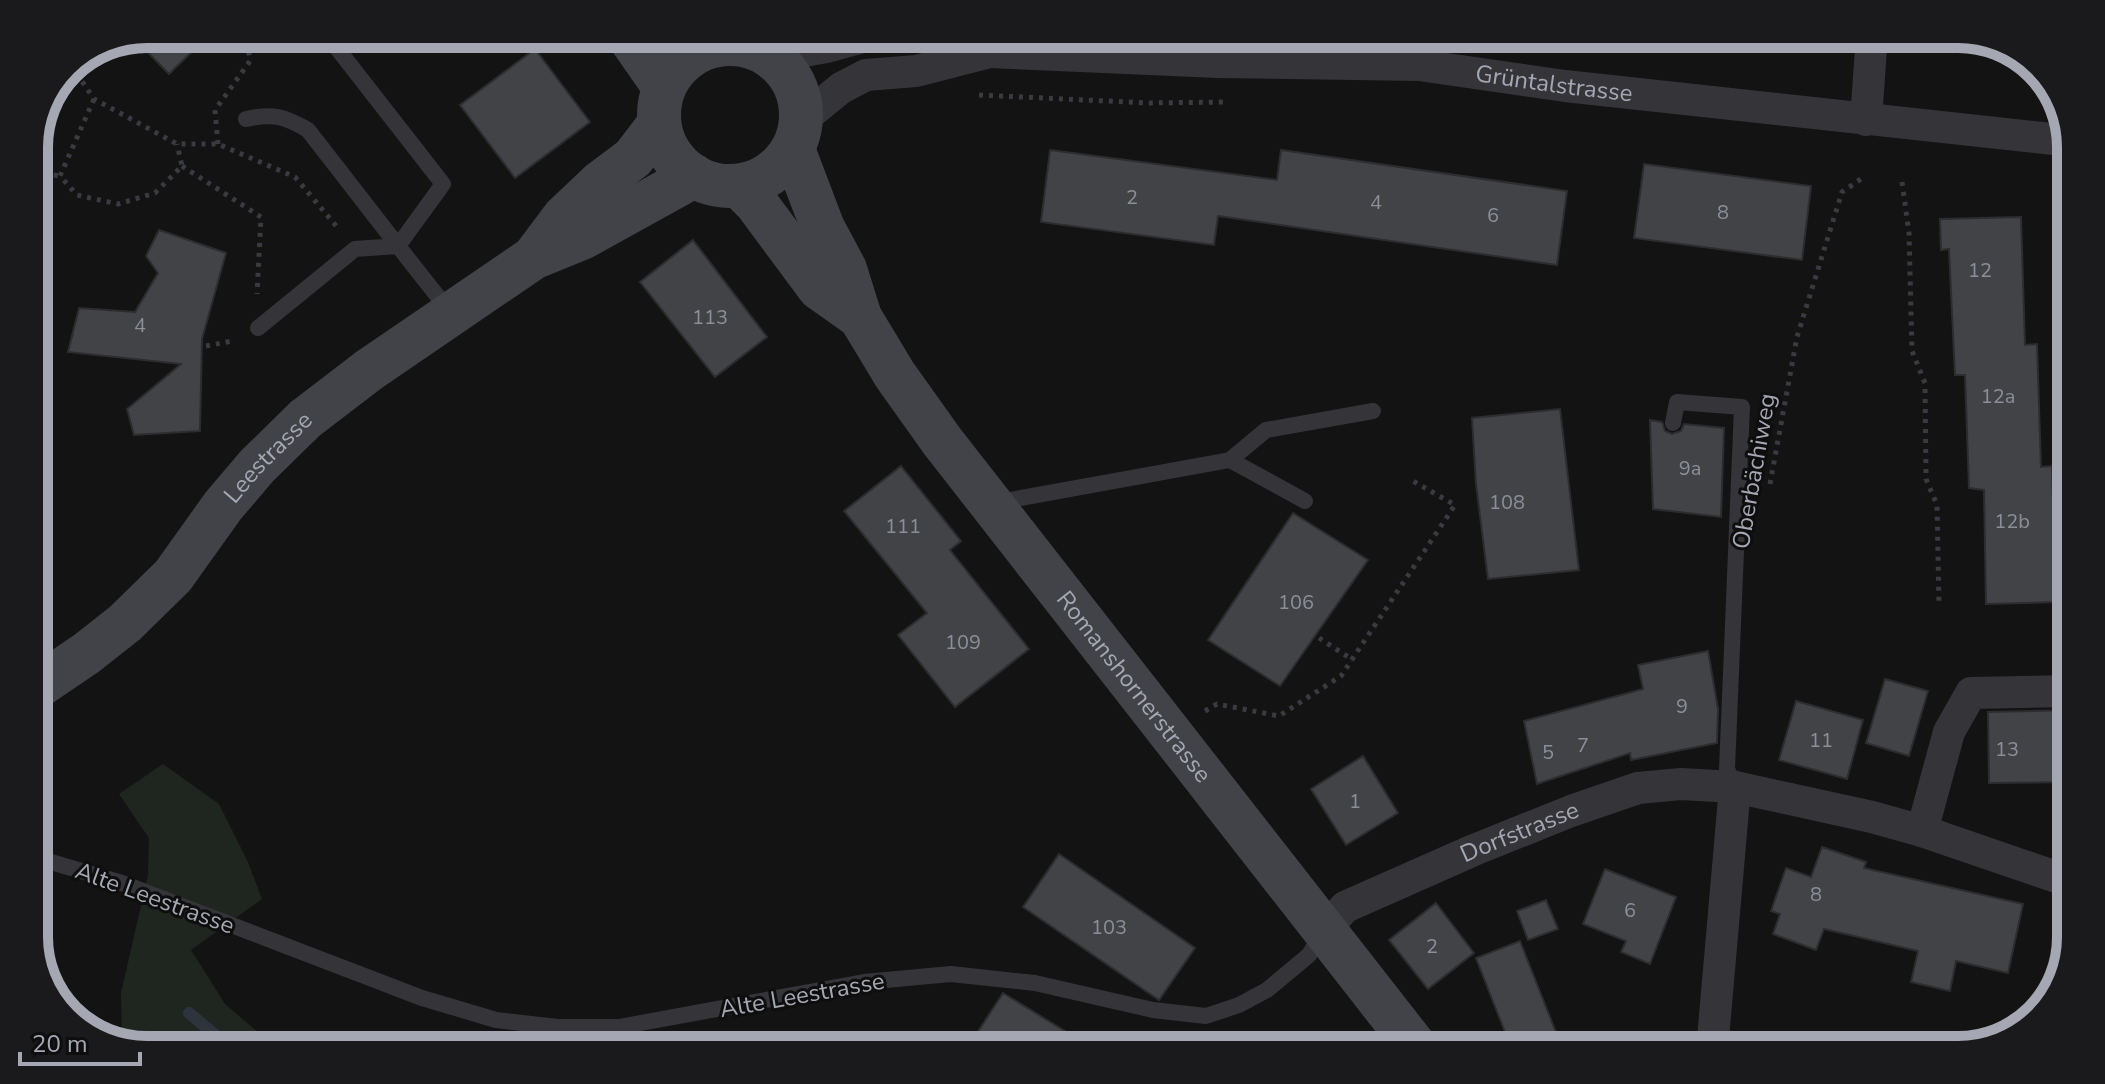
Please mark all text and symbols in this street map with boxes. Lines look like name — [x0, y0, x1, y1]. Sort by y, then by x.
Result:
street label: Grüntalstrasse — [1473, 57, 1634, 109]
house number: 2 — [1126, 184, 1138, 211]
house number: 4 — [1370, 189, 1382, 216]
house number: 8 — [1717, 199, 1729, 226]
house number: 6 — [1487, 202, 1499, 229]
house number: 12 — [1968, 257, 1992, 284]
house number: 113 — [692, 304, 728, 331]
house number: 4 — [134, 312, 146, 339]
house number: 12a — [1981, 383, 2015, 410]
street label: Oberbächiweg — [1725, 391, 1783, 551]
street label: Leestrasse — [216, 405, 319, 510]
house number: 9a — [1679, 455, 1701, 482]
house number: 108 — [1489, 489, 1525, 516]
house number: 12b — [1994, 508, 2030, 535]
house number: 111 — [885, 513, 921, 540]
street label: Romanshornerstrasse — [1049, 584, 1219, 789]
house number: 106 — [1278, 589, 1314, 616]
house number: 109 — [945, 629, 981, 656]
house number: 9 — [1676, 693, 1688, 720]
house number: 11 — [1809, 727, 1833, 754]
house number: 7 — [1577, 732, 1589, 759]
house number: 13 — [1995, 736, 2019, 763]
house number: 5 — [1542, 739, 1554, 766]
house number: 1 — [1349, 788, 1361, 815]
street label: Dorfstrasse — [1455, 794, 1583, 870]
street label: Alte Leestrasse — [71, 854, 239, 942]
house number: 8 — [1810, 881, 1822, 908]
house number: 6 — [1624, 897, 1636, 924]
house number: 103 — [1091, 914, 1127, 941]
house number: 2 — [1426, 933, 1438, 960]
street label: Alte Leestrasse — [717, 965, 887, 1025]
scale bar — [20, 1016, 140, 1066]
text: 20 m — [32, 1028, 88, 1060]

